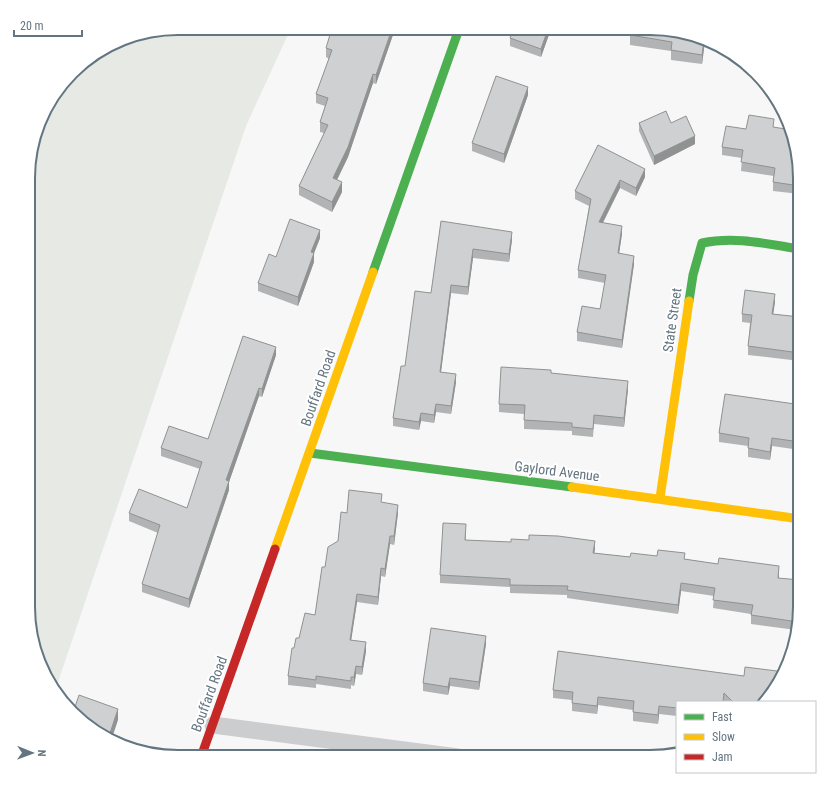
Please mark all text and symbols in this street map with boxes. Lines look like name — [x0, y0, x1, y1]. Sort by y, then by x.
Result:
scale bar — [14, 12, 82, 38]
text: 20 m — [20, 19, 44, 33]
street label: State Street — [660, 287, 684, 353]
street label: Bouffard Road — [298, 348, 338, 428]
street label: Gaylord Avenue — [514, 458, 601, 484]
street label: Bouffard Road — [188, 654, 230, 734]
legend — [676, 701, 816, 773]
text: Fast — [712, 710, 733, 724]
text: Slow — [712, 730, 735, 744]
north arrow — [12, 733, 52, 773]
text: N — [35, 750, 48, 757]
text: Jam — [712, 750, 733, 764]

